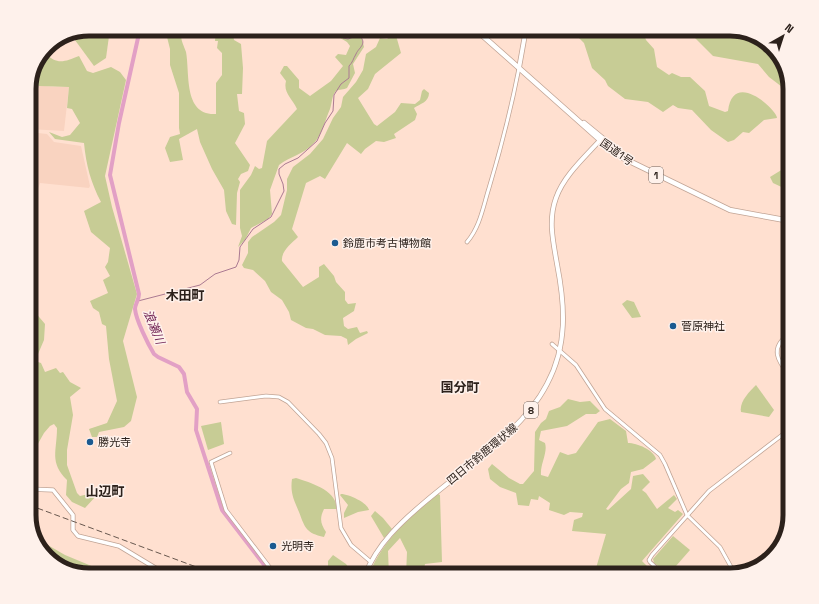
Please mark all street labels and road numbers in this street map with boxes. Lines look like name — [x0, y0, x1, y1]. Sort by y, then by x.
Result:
street label: 国道1号 — [598, 135, 636, 169]
road number: 1 — [649, 167, 663, 183]
road number: 8 — [524, 402, 538, 418]
street label: 四日市鈴鹿環状線 — [444, 420, 520, 488]

